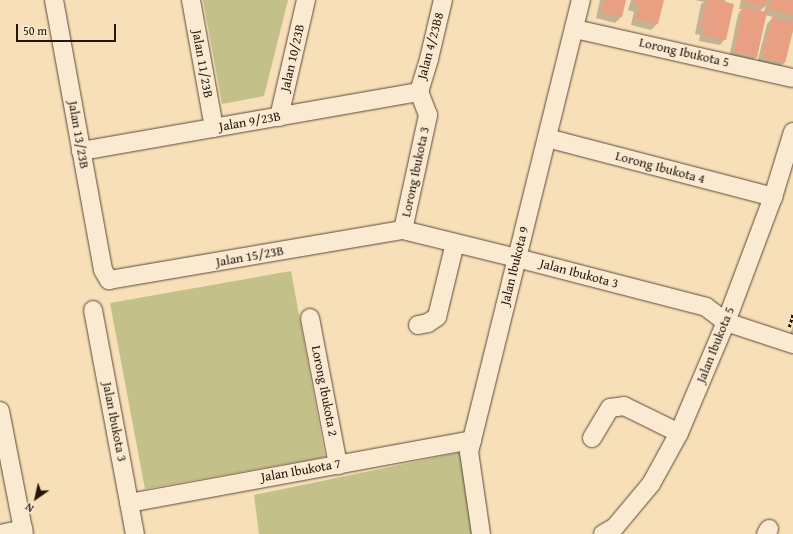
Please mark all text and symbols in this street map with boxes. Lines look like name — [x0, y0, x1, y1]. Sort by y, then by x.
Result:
street label: Jalan 4/23B8 — [415, 11, 447, 81]
scale bar — [18, 16, 118, 42]
text: 50 m — [23, 22, 47, 39]
street label: Jalan 10/23B — [278, 23, 308, 93]
street label: Jalan 11/23B — [188, 29, 216, 99]
street label: Lorong Ibukota 5 — [637, 35, 731, 71]
street label: Jalan 13/23B — [64, 100, 92, 170]
street label: Jalan 9/23B — [218, 109, 282, 135]
street label: Lorong Ibukota 3 — [399, 125, 433, 219]
street label: Lorong Ibukota 4 — [614, 149, 706, 187]
street label: Jalan Ibukota 9 — [498, 225, 532, 307]
street label: Jalan 15/23B — [215, 243, 285, 271]
street label: Jalan Ibukota 3 — [538, 256, 620, 292]
street label: Jalan Ibukota 5 — [694, 305, 738, 385]
street label: Lorong Ibukota 2 — [308, 344, 340, 438]
street label: Jalan Ibukota 3 — [99, 381, 129, 463]
street label: Jalan Ibukota 7 — [260, 456, 342, 486]
north arrow — [16, 478, 56, 518]
text: N — [22, 499, 37, 517]

